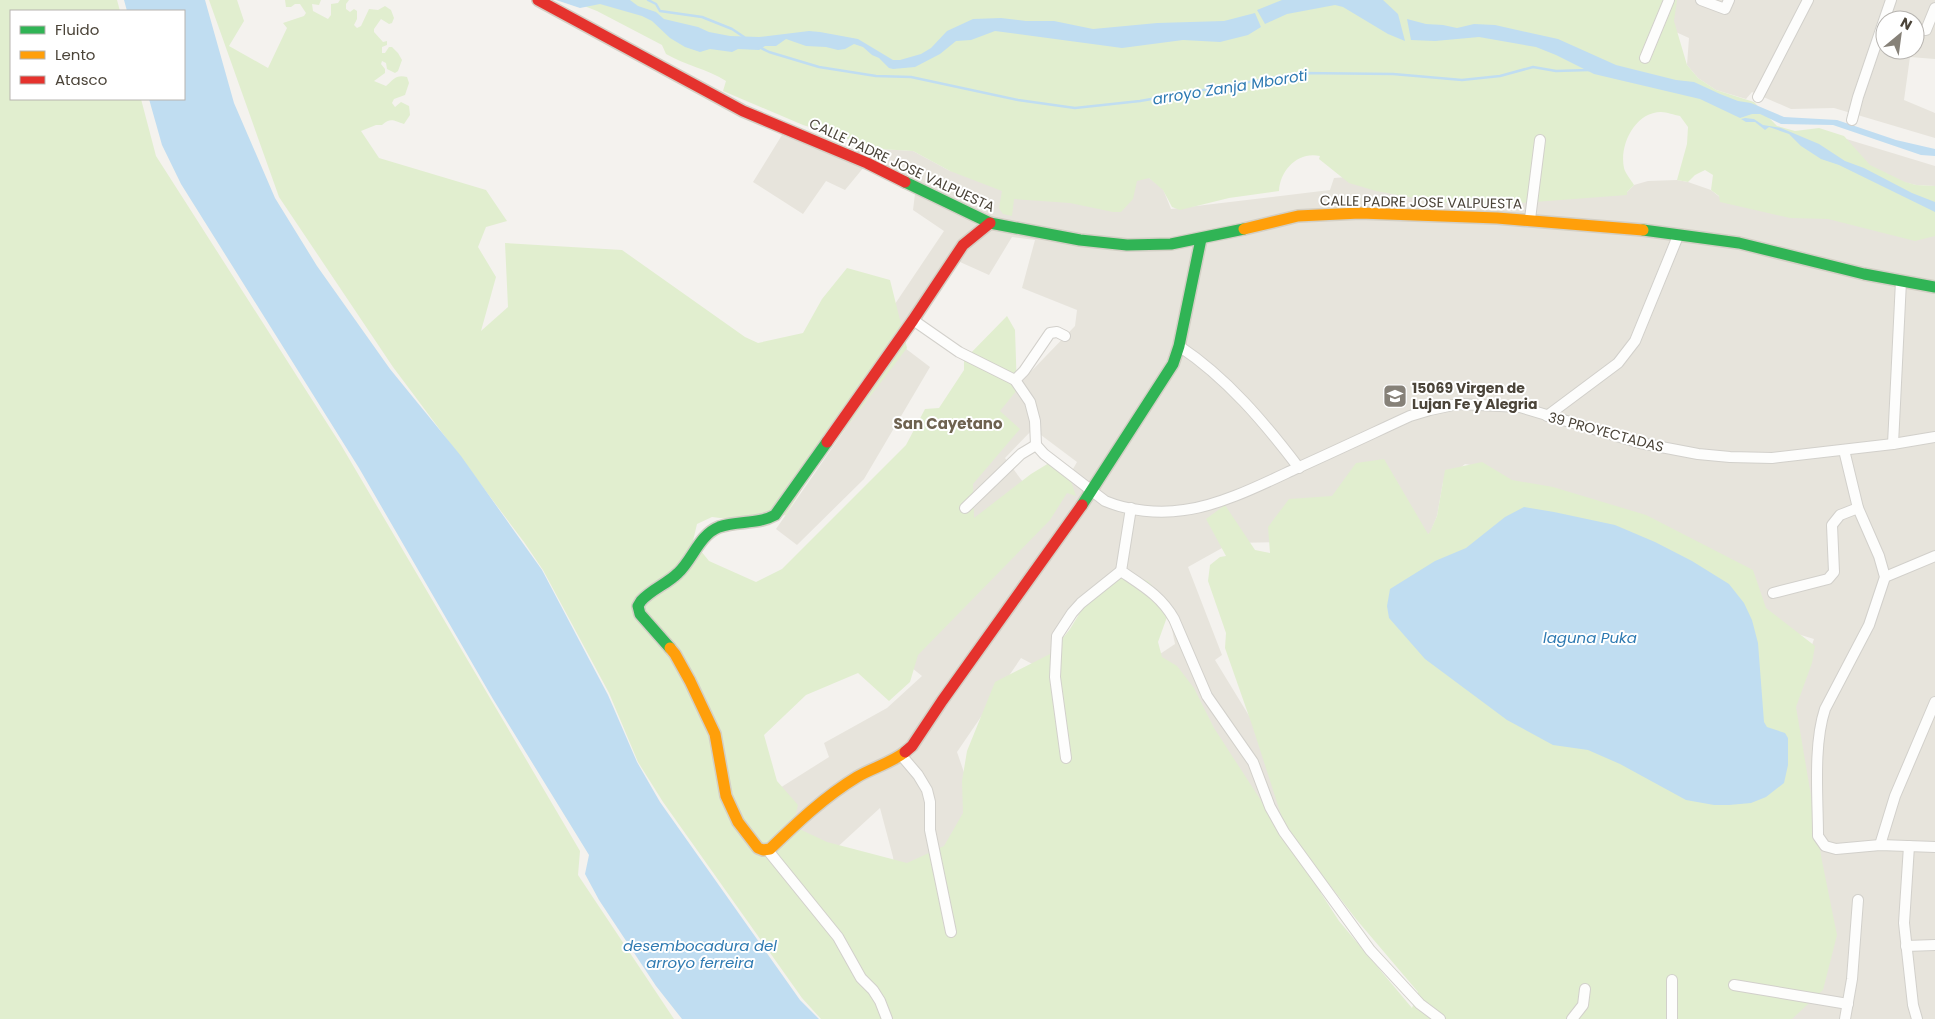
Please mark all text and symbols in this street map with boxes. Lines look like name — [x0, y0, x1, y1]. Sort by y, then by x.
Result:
legend — [10, 10, 185, 100]
north arrow — [1875, 10, 1925, 60]
text: N — [1897, 12, 1916, 35]
text: Fluido — [55, 19, 99, 40]
text: Lento — [55, 44, 95, 65]
water label: arroyo Zanja Mboroti — [1151, 64, 1309, 110]
text: Atasco — [55, 69, 107, 90]
street label: CALLE PADRE JOSE VALPUESTA — [806, 113, 998, 217]
street label: CALLE PADRE JOSE VALPUESTA — [1320, 190, 1522, 214]
place label: 15069 Virgen de Lujan Fe y Alegria — [1412, 378, 1537, 414]
school or university icon: 15069 Virgen de Lujan Fe y Alegria — [1382, 383, 1408, 409]
street label: 39 PROYECTADAS — [1546, 407, 1666, 457]
district label: San Cayetano — [894, 413, 1003, 434]
water label: laguna Puka — [1543, 627, 1637, 648]
water label: desembocadura del arroyo ferreira — [623, 935, 777, 973]

